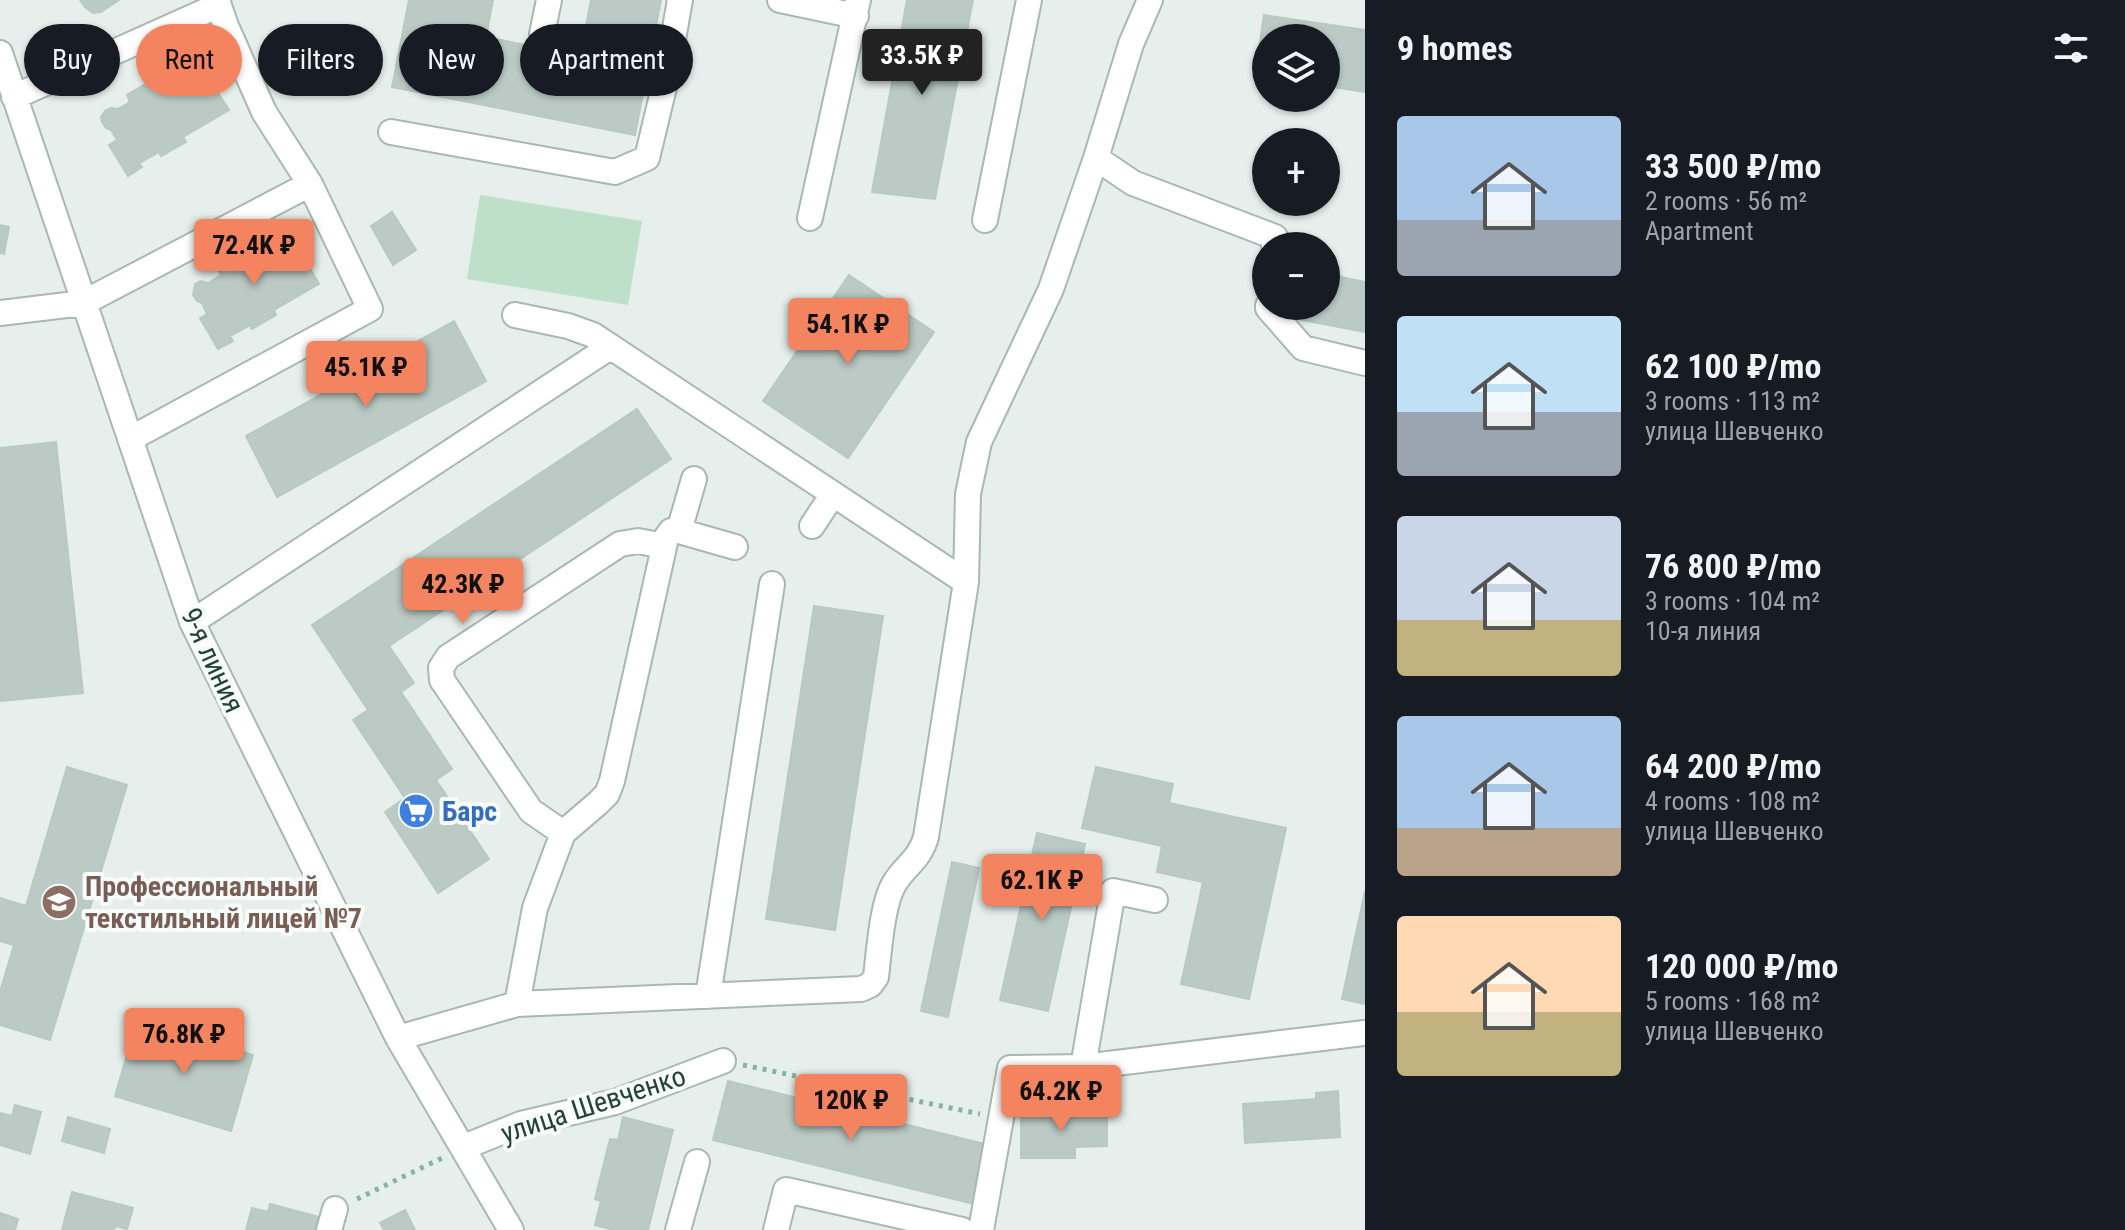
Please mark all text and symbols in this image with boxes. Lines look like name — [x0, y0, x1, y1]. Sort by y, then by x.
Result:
chip: Buy — [24, 24, 120, 96]
chip: Rent — [136, 24, 242, 96]
chip: Filters — [258, 24, 383, 96]
chip: New — [399, 24, 504, 96]
chip: Apartment — [520, 24, 693, 96]
map controls — [1252, 24, 1340, 320]
button: layers — [1252, 24, 1340, 112]
icon: filters — [2049, 26, 2093, 70]
text: 9 homes — [1397, 28, 1513, 68]
pin: 33.5K ₽ — [848, 29, 996, 97]
text: 33.5K ₽ — [880, 40, 964, 70]
button: + — [1252, 128, 1340, 216]
text: 33 500 ₽/mo — [1645, 146, 1821, 186]
icon: home — [1461, 148, 1557, 244]
text: 2 rooms · 56 m² — [1645, 186, 1807, 216]
text: Apartment — [1645, 216, 1754, 246]
pin: 72.4K ₽ — [180, 219, 328, 287]
text: 72.4K ₽ — [212, 230, 296, 260]
button: − — [1252, 232, 1340, 320]
pin: 54.1K ₽ — [774, 298, 922, 366]
text: 54.1K ₽ — [806, 309, 890, 339]
pin: 45.1K ₽ — [292, 341, 440, 409]
text: 62 100 ₽/mo — [1645, 346, 1821, 386]
icon: home — [1461, 348, 1557, 444]
text: 45.1K ₽ — [324, 352, 408, 382]
text: 3 rooms · 113 m² — [1645, 386, 1820, 416]
text: улица Шевченко — [1645, 416, 1824, 446]
text: 76 800 ₽/mo — [1645, 546, 1821, 586]
icon: home — [1461, 548, 1557, 644]
pin: 42.3K ₽ — [389, 558, 537, 626]
text: 42.3K ₽ — [421, 569, 505, 599]
text: 3 rooms · 104 m² — [1645, 586, 1820, 616]
street label: 9-я линия — [174, 603, 251, 718]
text: 10-я линия — [1645, 616, 1761, 646]
text: 64 200 ₽/mo — [1645, 746, 1821, 786]
icon: home — [1461, 748, 1557, 844]
text: 4 rooms · 108 m² — [1645, 786, 1820, 816]
supermarket icon: Барс — [397, 792, 435, 830]
place label: Барс — [442, 795, 497, 828]
text: улица Шевченко — [1645, 816, 1824, 846]
pin: 62.1K ₽ — [968, 854, 1116, 922]
text: 62.1K ₽ — [1000, 865, 1084, 895]
place label: Профессиональный текстильный лицей №7 — [85, 870, 362, 935]
school or university icon: Профессиональный текстильный лицей №7 — [40, 883, 78, 921]
text: 120 000 ₽/mo — [1645, 946, 1838, 986]
icon: home — [1461, 948, 1557, 1044]
text: 5 rooms · 168 m² — [1645, 986, 1820, 1016]
pin: 76.8K ₽ — [110, 1008, 258, 1076]
text: улица Шевченко — [1645, 1016, 1824, 1046]
text: 76.8K ₽ — [142, 1019, 226, 1049]
street label: улица Шевченко — [497, 1059, 690, 1150]
pin: 64.2K ₽ — [987, 1065, 1135, 1133]
pin: 120K ₽ — [786, 1074, 916, 1142]
text: 64.2K ₽ — [1019, 1076, 1103, 1106]
text: 120K ₽ — [813, 1085, 889, 1115]

